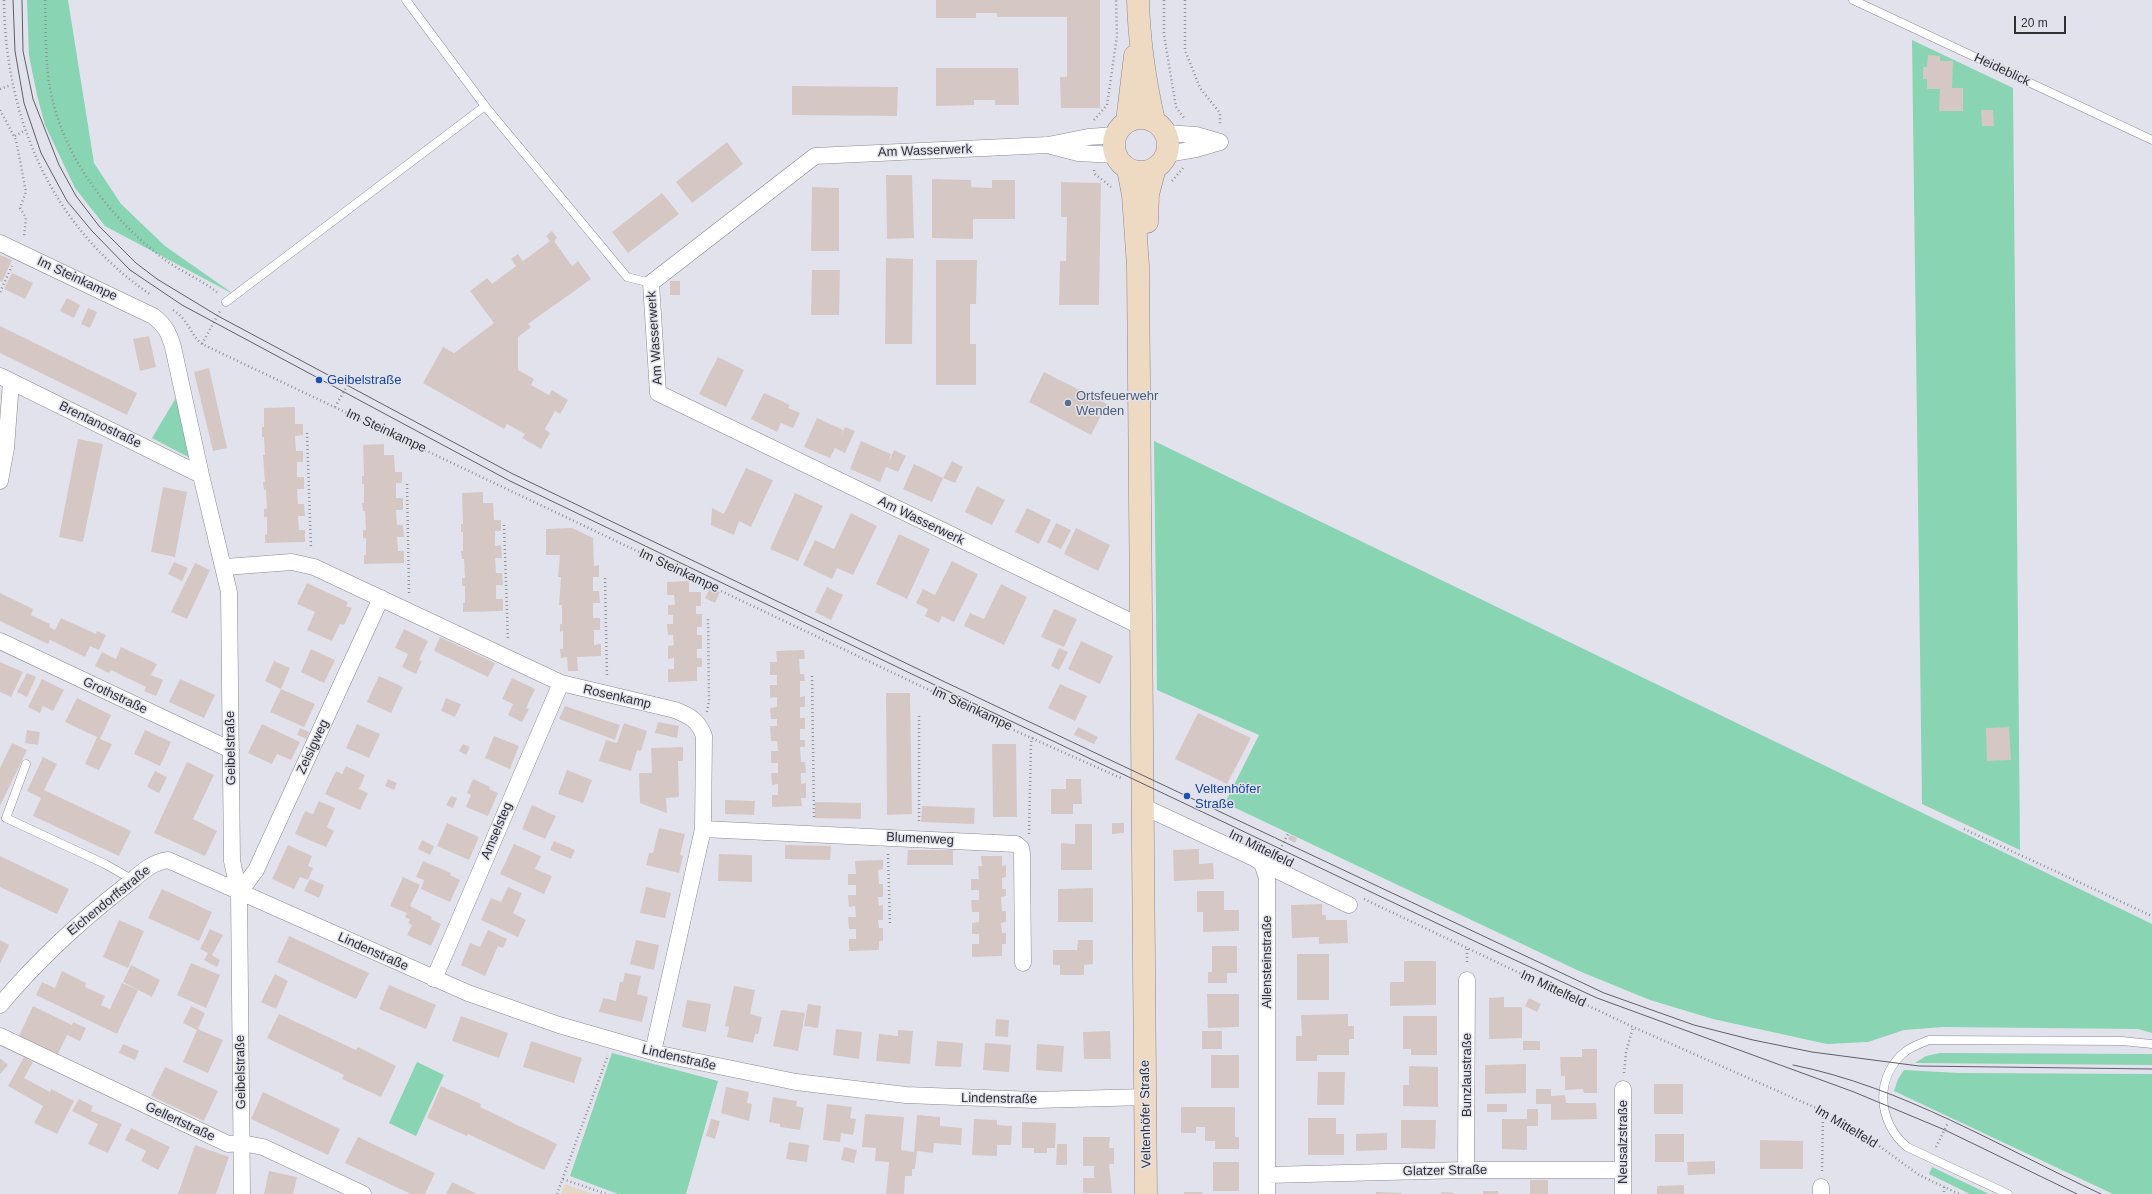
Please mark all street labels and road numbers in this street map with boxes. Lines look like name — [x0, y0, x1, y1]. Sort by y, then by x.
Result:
street label: Heideblick — [1972, 50, 2032, 90]
street label: Am Wasserwerk — [878, 142, 972, 160]
street label: Im Steinkampe — [34, 254, 120, 304]
street label: Am Wasserwerk — [644, 291, 666, 385]
street label: Brentanostraße — [56, 398, 144, 452]
street label: Im Steinkampe — [343, 406, 429, 456]
street label: Am Wasserwerk — [875, 493, 967, 549]
street label: Im Steinkampe — [636, 546, 722, 596]
street label: Grothstraße — [80, 674, 150, 718]
street label: Rosenkamp — [581, 682, 653, 712]
street label: Im Steinkampe — [929, 684, 1015, 734]
street label: Geibelstraße — [223, 711, 239, 785]
street label: Zeisigweg — [294, 717, 332, 777]
street label: Amselsteg — [478, 800, 516, 862]
street label: Im Mittelfeld — [1226, 827, 1296, 871]
street label: Blumenweg — [886, 829, 954, 849]
street label: Eichendorffstraße — [64, 863, 154, 939]
street label: Allensteinstraße — [1259, 915, 1275, 1009]
street label: Lindenstraße — [335, 929, 411, 975]
street label: Im Mittelfeld — [1518, 967, 1588, 1011]
street label: Bunzlaustraße — [1459, 1033, 1475, 1117]
street label: Geibelstraße — [233, 1035, 249, 1109]
street label: Lindenstraße — [640, 1042, 718, 1074]
street label: Veltenhöfer Straße — [1137, 1060, 1155, 1168]
street label: Lindenstraße — [961, 1091, 1037, 1107]
street label: Gellertstraße — [143, 1099, 217, 1145]
street label: Neusalzstraße — [1615, 1100, 1631, 1184]
street label: Im Mittelfeld — [1812, 1102, 1880, 1152]
street label: Glatzer Straße — [1403, 1162, 1487, 1180]

